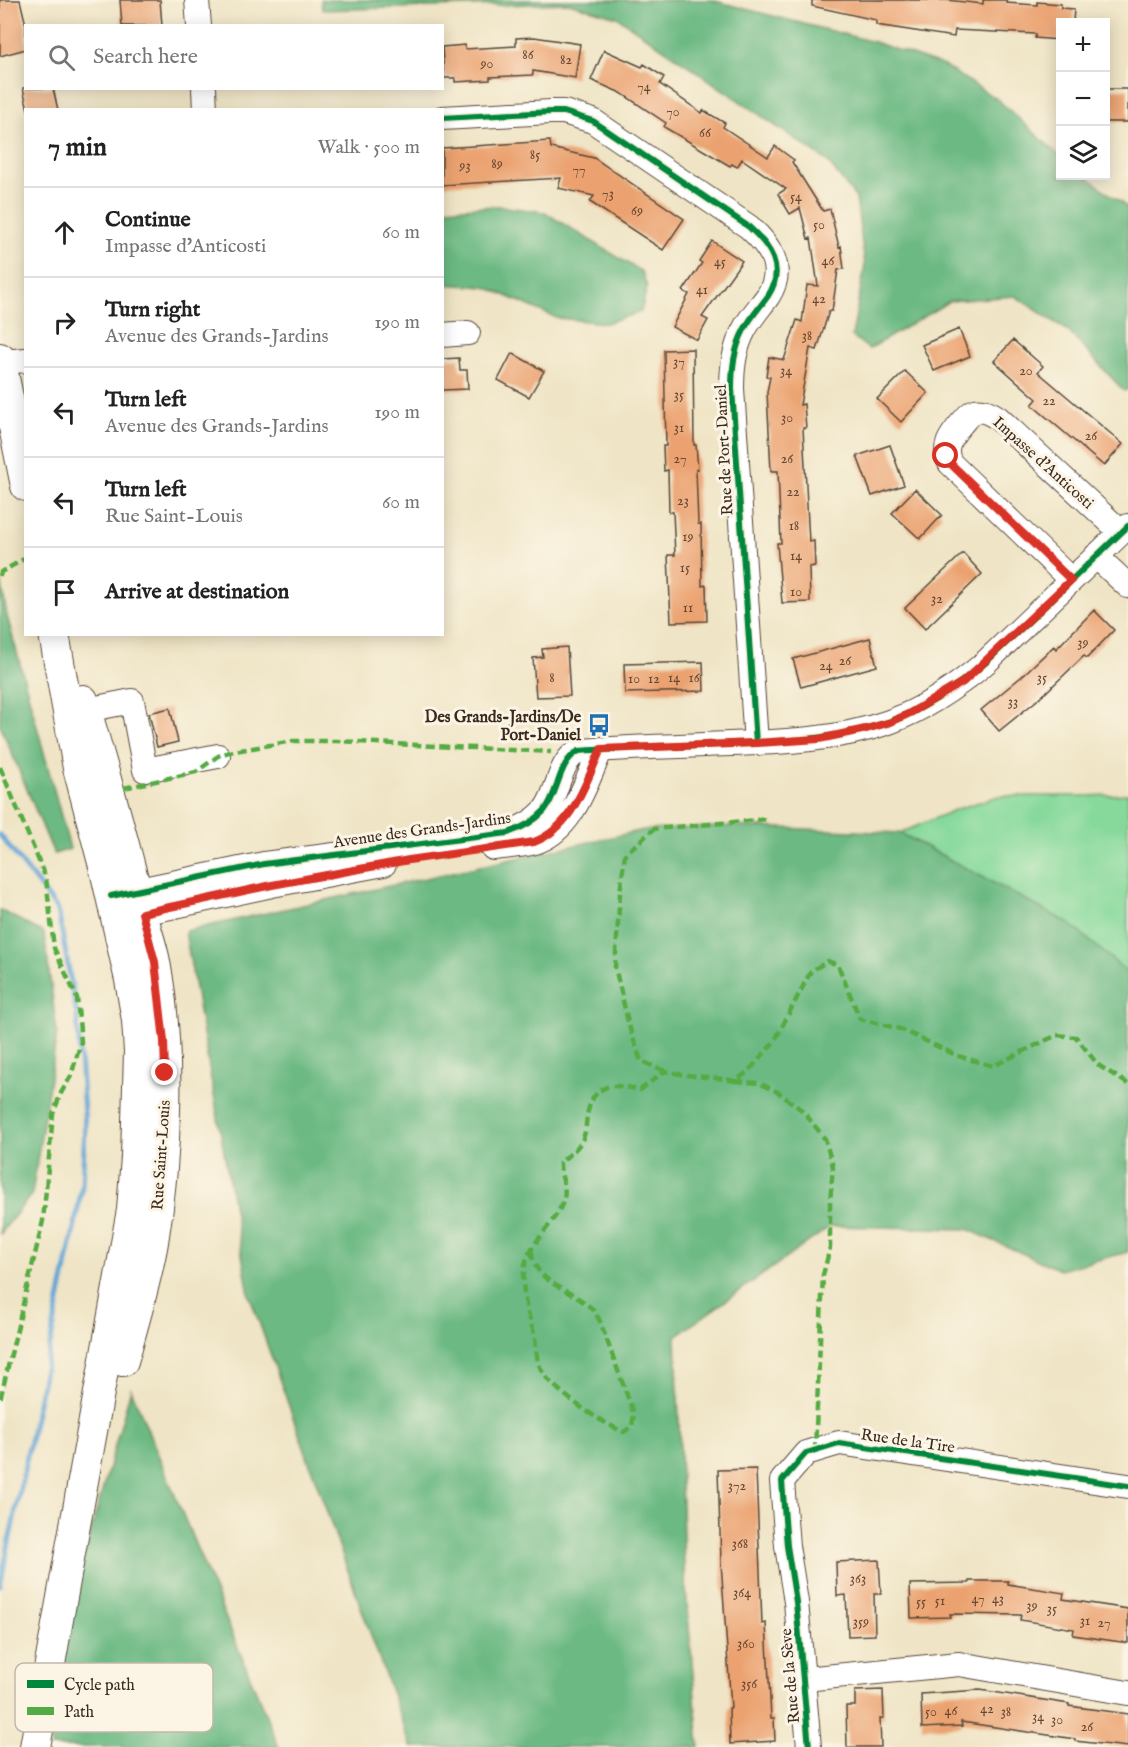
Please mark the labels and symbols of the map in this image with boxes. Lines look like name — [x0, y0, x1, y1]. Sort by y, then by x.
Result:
house number: 86 — [522, 46, 535, 64]
house number: 82 — [560, 51, 572, 69]
house number: 90 — [480, 55, 494, 73]
house number: 74 — [637, 78, 651, 96]
house number: 70 — [666, 103, 680, 121]
house number: 66 — [699, 124, 712, 142]
house number: 85 — [530, 146, 540, 164]
house number: 89 — [491, 155, 503, 173]
house number: 93 — [458, 157, 471, 175]
house number: 77 — [572, 161, 586, 179]
house number: 73 — [602, 185, 614, 203]
house number: 54 — [790, 188, 802, 206]
house number: 69 — [631, 202, 643, 220]
house number: 50 — [813, 216, 825, 234]
house number: 46 — [822, 252, 835, 270]
house number: 45 — [714, 253, 726, 271]
house number: 41 — [696, 281, 708, 299]
house number: 42 — [812, 290, 826, 308]
house number: 38 — [802, 327, 812, 345]
house number: 37 — [673, 353, 685, 371]
house number: 34 — [780, 362, 792, 380]
house number: 20 — [1019, 362, 1033, 380]
street label: Rue de Port-Daniel — [712, 383, 738, 516]
house number: 35 — [674, 386, 684, 404]
house number: 22 — [1042, 392, 1056, 410]
house number: 30 — [781, 409, 793, 427]
street label: Impasse d'Anticosti — [988, 413, 1097, 514]
house number: 31 — [674, 419, 684, 437]
house number: 26 — [1085, 427, 1098, 445]
route start — [932, 442, 958, 468]
house number: 27 — [674, 450, 686, 468]
house number: 26 — [781, 450, 794, 468]
house number: 22 — [786, 483, 800, 501]
house number: 23 — [677, 492, 689, 510]
house number: 18 — [789, 517, 799, 535]
house number: 19 — [682, 528, 694, 546]
house number: 14 — [790, 547, 802, 565]
house number: 15 — [680, 559, 690, 577]
house number: 10 — [790, 583, 802, 601]
house number: 32 — [931, 590, 943, 608]
house number: 11 — [683, 599, 693, 617]
house number: 39 — [1077, 634, 1089, 652]
house number: 26 — [839, 652, 852, 670]
house number: 24 — [819, 657, 833, 675]
house number: 8 — [549, 669, 555, 687]
house number: 14 — [668, 669, 680, 687]
house number: 16 — [688, 669, 701, 687]
house number: 35 — [1037, 669, 1047, 687]
house number: 10 — [628, 670, 640, 688]
house number: 12 — [648, 670, 660, 688]
house number: 33 — [1008, 693, 1018, 711]
place label: Des Grands-Jardins/De Port-Daniel — [425, 708, 582, 746]
bus stop icon: Des Grands-Jardins/De Port-Daniel — [586, 712, 612, 738]
street label: Avenue des Grands-Jardins — [331, 809, 513, 853]
route end — [151, 1059, 177, 1085]
street label: Rue Saint-Louis — [148, 1099, 176, 1211]
street label: Rue de la Tire — [860, 1425, 956, 1458]
house number: 372 — [728, 1477, 747, 1495]
house number: 368 — [732, 1535, 748, 1553]
house number: 363 — [850, 1570, 866, 1588]
house number: 364 — [733, 1584, 751, 1602]
house number: 47 — [972, 1590, 984, 1608]
house number: 43 — [992, 1590, 1004, 1608]
house number: 51 — [935, 1592, 945, 1610]
house number: 55 — [916, 1593, 926, 1611]
house number: 39 — [1026, 1597, 1038, 1615]
house number: 35 — [1047, 1600, 1057, 1618]
house number: 31 — [1080, 1612, 1090, 1630]
house number: 359 — [853, 1613, 869, 1631]
house number: 27 — [1098, 1614, 1110, 1632]
street label: Rue de la Sève — [777, 1627, 805, 1724]
house number: 360 — [737, 1635, 755, 1653]
legend — [15, 1663, 213, 1732]
house number: 356 — [741, 1675, 758, 1693]
text: Cycle path — [64, 1676, 135, 1696]
house number: 42 — [980, 1700, 994, 1718]
house number: 46 — [945, 1702, 958, 1720]
text: Path — [64, 1703, 95, 1723]
house number: 50 — [925, 1703, 937, 1721]
house number: 38 — [1001, 1703, 1011, 1721]
house number: 34 — [1032, 1708, 1044, 1726]
house number: 30 — [1051, 1711, 1063, 1729]
house number: 26 — [1081, 1718, 1094, 1736]

